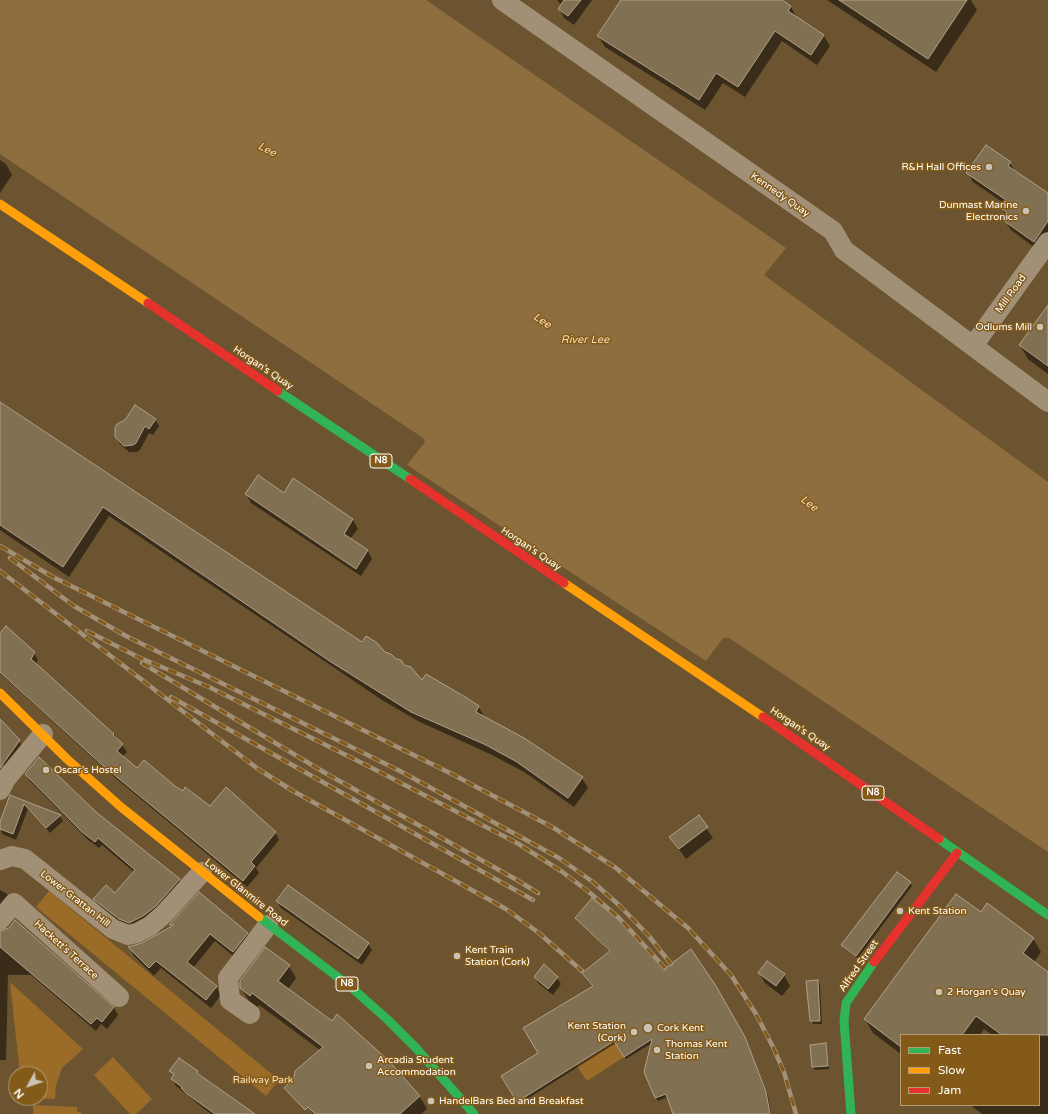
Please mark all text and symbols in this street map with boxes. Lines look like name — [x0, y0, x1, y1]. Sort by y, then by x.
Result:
water label: Lee — [256, 140, 278, 160]
place label: R&H Hall Offices — [901, 161, 981, 173]
marker: R&H Hall Offices — [984, 162, 994, 172]
street label: Kennedy Quay — [748, 170, 812, 220]
place label: Dunmast Marine Electronics — [939, 199, 1018, 222]
marker: Dunmast Marine Electronics — [1021, 206, 1031, 216]
street label: Mill Road — [993, 272, 1029, 316]
water label: Lee — [531, 310, 553, 332]
place label: Odlums Mill — [976, 321, 1032, 333]
marker: Odlums Mill — [1035, 322, 1045, 332]
water label: River Lee — [561, 333, 609, 347]
street label: Horgan's Quay — [231, 343, 295, 393]
road number: N8 — [370, 454, 392, 468]
water label: Lee — [798, 493, 820, 515]
street label: Horgan's Quay — [499, 524, 563, 574]
street label: Horgan's Quay — [768, 704, 832, 754]
place label: Oscar’s Hostel — [54, 764, 121, 776]
marker: Oscar’s Hostel — [41, 765, 51, 775]
road number: N8 — [862, 786, 884, 800]
street label: Lower Glanmire Road — [202, 857, 290, 929]
street label: Lower Grattan Hill — [38, 868, 112, 930]
place label: Kent Station — [908, 905, 966, 917]
marker: Kent Station — [895, 906, 905, 916]
street label: Hackett's Terrace — [31, 918, 101, 982]
street label: Alfred Street — [837, 938, 881, 994]
place label: Kent Train Station (Cork) — [465, 944, 530, 968]
marker: Kent Train Station (Cork) — [452, 951, 462, 961]
road number: N8 — [336, 977, 358, 991]
place label: 2 Horgan's Quay — [947, 986, 1026, 998]
marker: 2 Horgan's Quay — [934, 987, 944, 997]
place label: Kent Station (Cork) — [568, 1020, 626, 1044]
marker: Cork Kent — [642, 1022, 654, 1034]
place label: Cork Kent — [657, 1022, 704, 1034]
marker: Kent Station (Cork) — [629, 1027, 639, 1037]
legend — [900, 1034, 1040, 1106]
place label: Thomas Kent Station — [665, 1038, 728, 1062]
text: Fast — [938, 1043, 961, 1057]
marker: Thomas Kent Station — [652, 1045, 662, 1055]
place label: Arcadia Student Accommodation — [377, 1054, 456, 1078]
marker: Arcadia Student Accommodation — [364, 1061, 374, 1071]
text: Slow — [938, 1063, 965, 1077]
north arrow — [8, 1066, 48, 1106]
park label: Railway Park — [233, 1074, 293, 1086]
text: Jam — [938, 1083, 961, 1097]
text: N — [11, 1086, 27, 1101]
place label: HandelBars Bed and Breakfast — [439, 1095, 584, 1107]
marker: HandelBars Bed and Breakfast — [426, 1096, 436, 1106]

